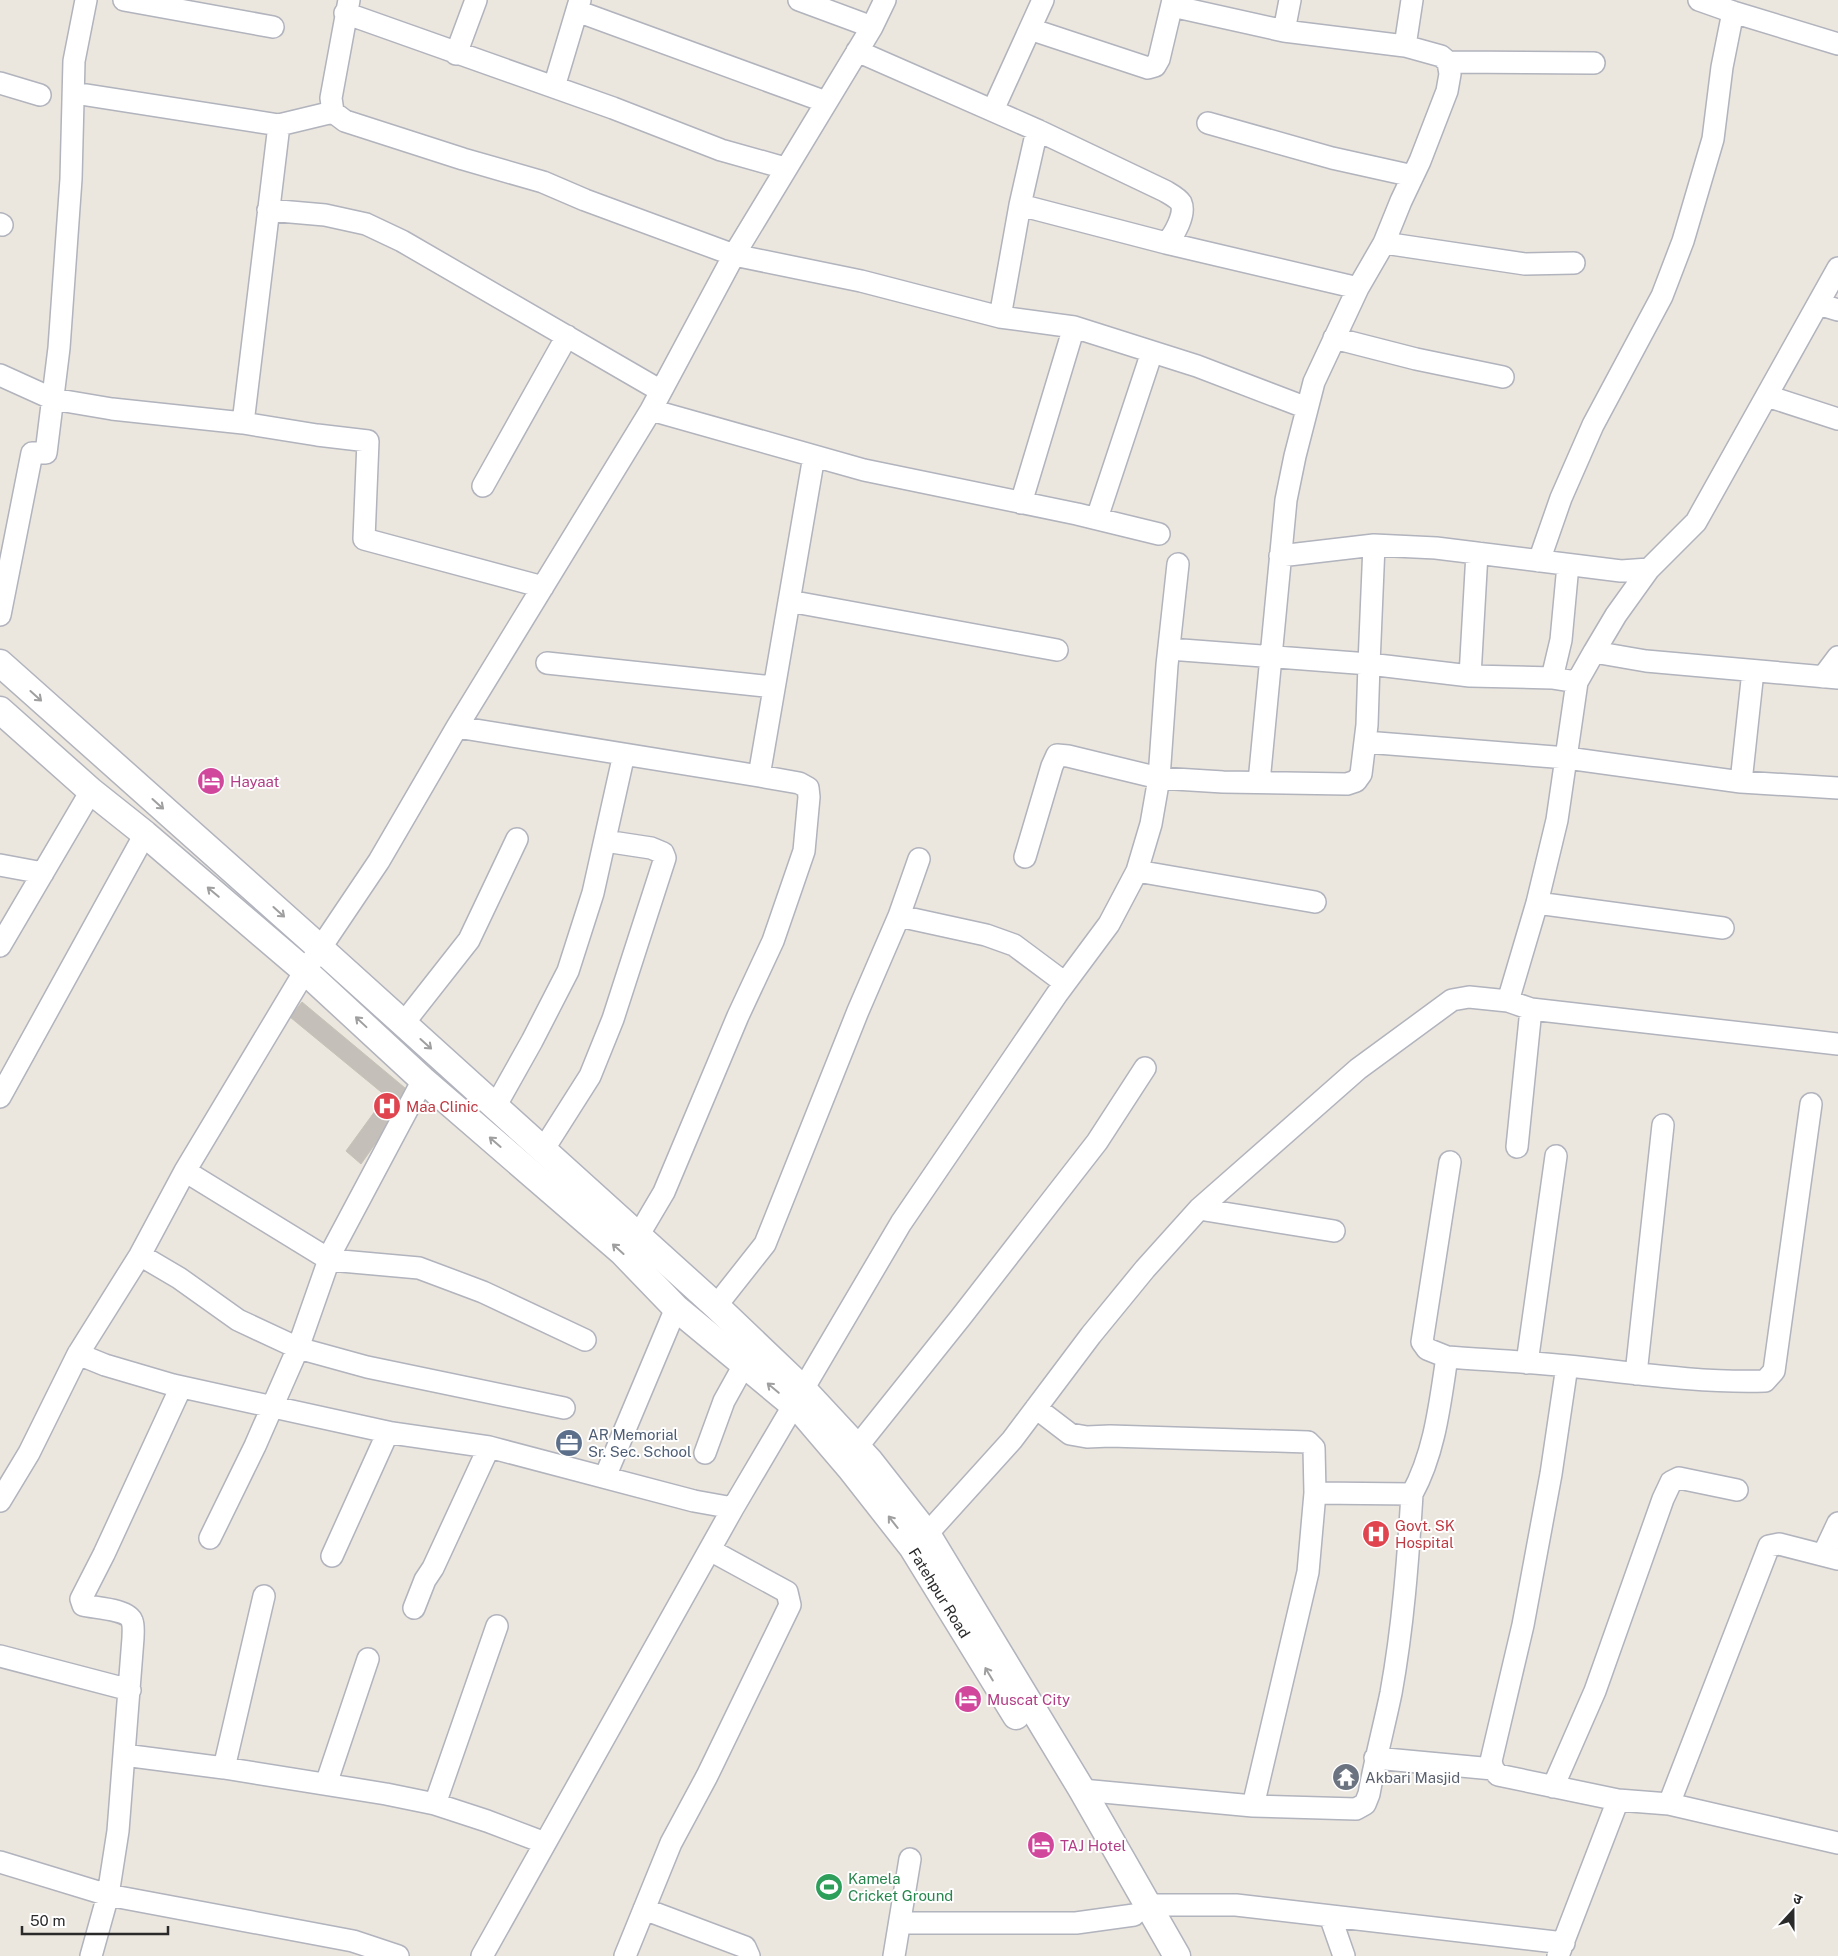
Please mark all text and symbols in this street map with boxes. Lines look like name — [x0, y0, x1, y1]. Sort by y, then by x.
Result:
one-way arrow — [30, 690, 43, 702]
hotel icon: Hayaat — [196, 766, 226, 796]
place label: Hayaat — [230, 773, 280, 790]
one-way arrow — [151, 798, 164, 810]
one-way arrow — [206, 886, 219, 898]
one-way arrow — [273, 906, 286, 918]
one-way arrow — [355, 1016, 368, 1028]
one-way arrow — [419, 1038, 432, 1050]
hospital icon: Maa Clinic — [372, 1091, 402, 1121]
place label: Maa Clinic — [406, 1098, 479, 1115]
one-way arrow — [489, 1136, 502, 1148]
one-way arrow — [611, 1243, 624, 1255]
one-way arrow — [767, 1383, 780, 1394]
place label: AR Memorial Sr. Sec. School — [588, 1426, 692, 1460]
office icon: AR Memorial Sr. Sec. School — [554, 1428, 584, 1458]
one-way arrow — [887, 1516, 898, 1529]
place label: Govt. SK Hospital — [1395, 1517, 1455, 1551]
hospital icon: Govt. SK Hospital — [1361, 1519, 1391, 1549]
street label: Fatehpur Road — [906, 1545, 974, 1641]
one-way arrow — [984, 1667, 994, 1681]
hotel icon: Muscat City — [953, 1684, 983, 1714]
place label: Muscat City — [987, 1691, 1070, 1708]
temple icon: Akbari Masjid — [1331, 1762, 1361, 1792]
place label: Akbari Masjid — [1365, 1769, 1460, 1786]
hotel icon: TAJ Hotel — [1026, 1830, 1056, 1860]
place label: TAJ Hotel — [1060, 1837, 1126, 1854]
place label: Kamela Cricket Ground — [848, 1870, 953, 1904]
sports icon: Kamela Cricket Ground — [814, 1872, 844, 1902]
north arrow — [1768, 1886, 1818, 1936]
text: उ — [1791, 1890, 1805, 1908]
scale bar — [22, 1904, 169, 1936]
text: 50 m — [30, 1912, 65, 1929]

